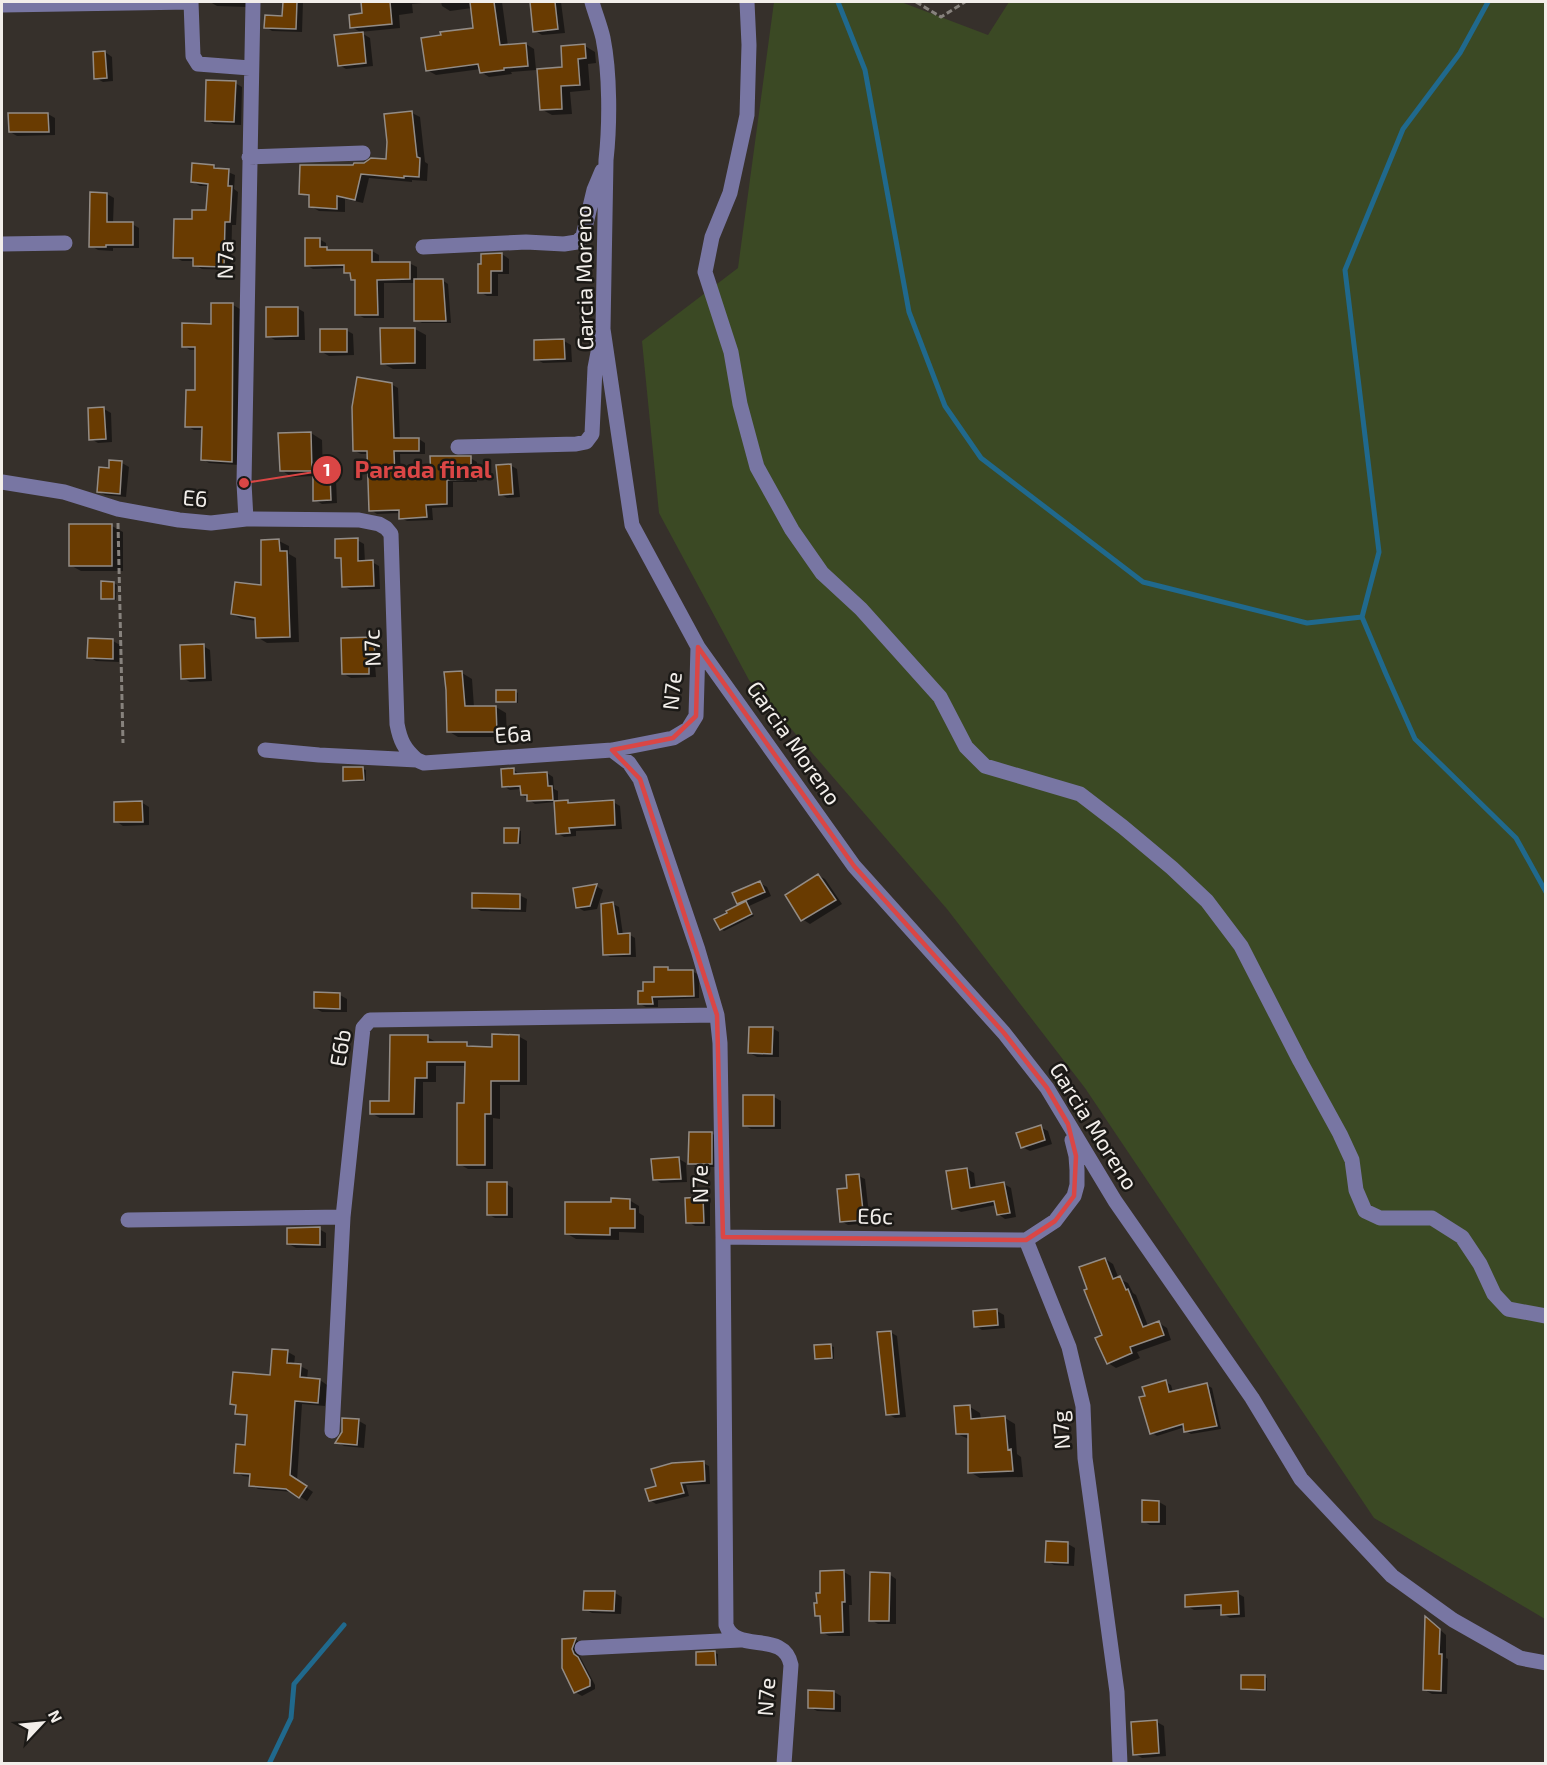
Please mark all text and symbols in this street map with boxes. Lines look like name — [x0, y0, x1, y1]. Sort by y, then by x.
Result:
street label: Garcia Moreno — [569, 205, 597, 351]
street label: N7a — [211, 240, 237, 280]
callout: Parada final — [312, 449, 503, 491]
text: Parada final — [354, 454, 492, 483]
text: 1 — [323, 458, 331, 480]
street label: E6 — [182, 483, 209, 511]
street label: N7c — [357, 629, 385, 667]
street label: N7e — [656, 670, 686, 711]
street label: Garcia Moreno — [743, 676, 847, 809]
street label: E6a — [494, 719, 532, 747]
street label: E6b — [323, 1027, 355, 1069]
street label: Garcia Moreno — [1045, 1057, 1144, 1194]
street label: N7e — [686, 1164, 712, 1204]
street label: E6c — [857, 1202, 893, 1228]
street label: N7g — [1046, 1410, 1074, 1450]
street label: N7e — [751, 1677, 779, 1717]
north arrow — [12, 1693, 72, 1753]
text: N — [45, 1707, 67, 1726]

